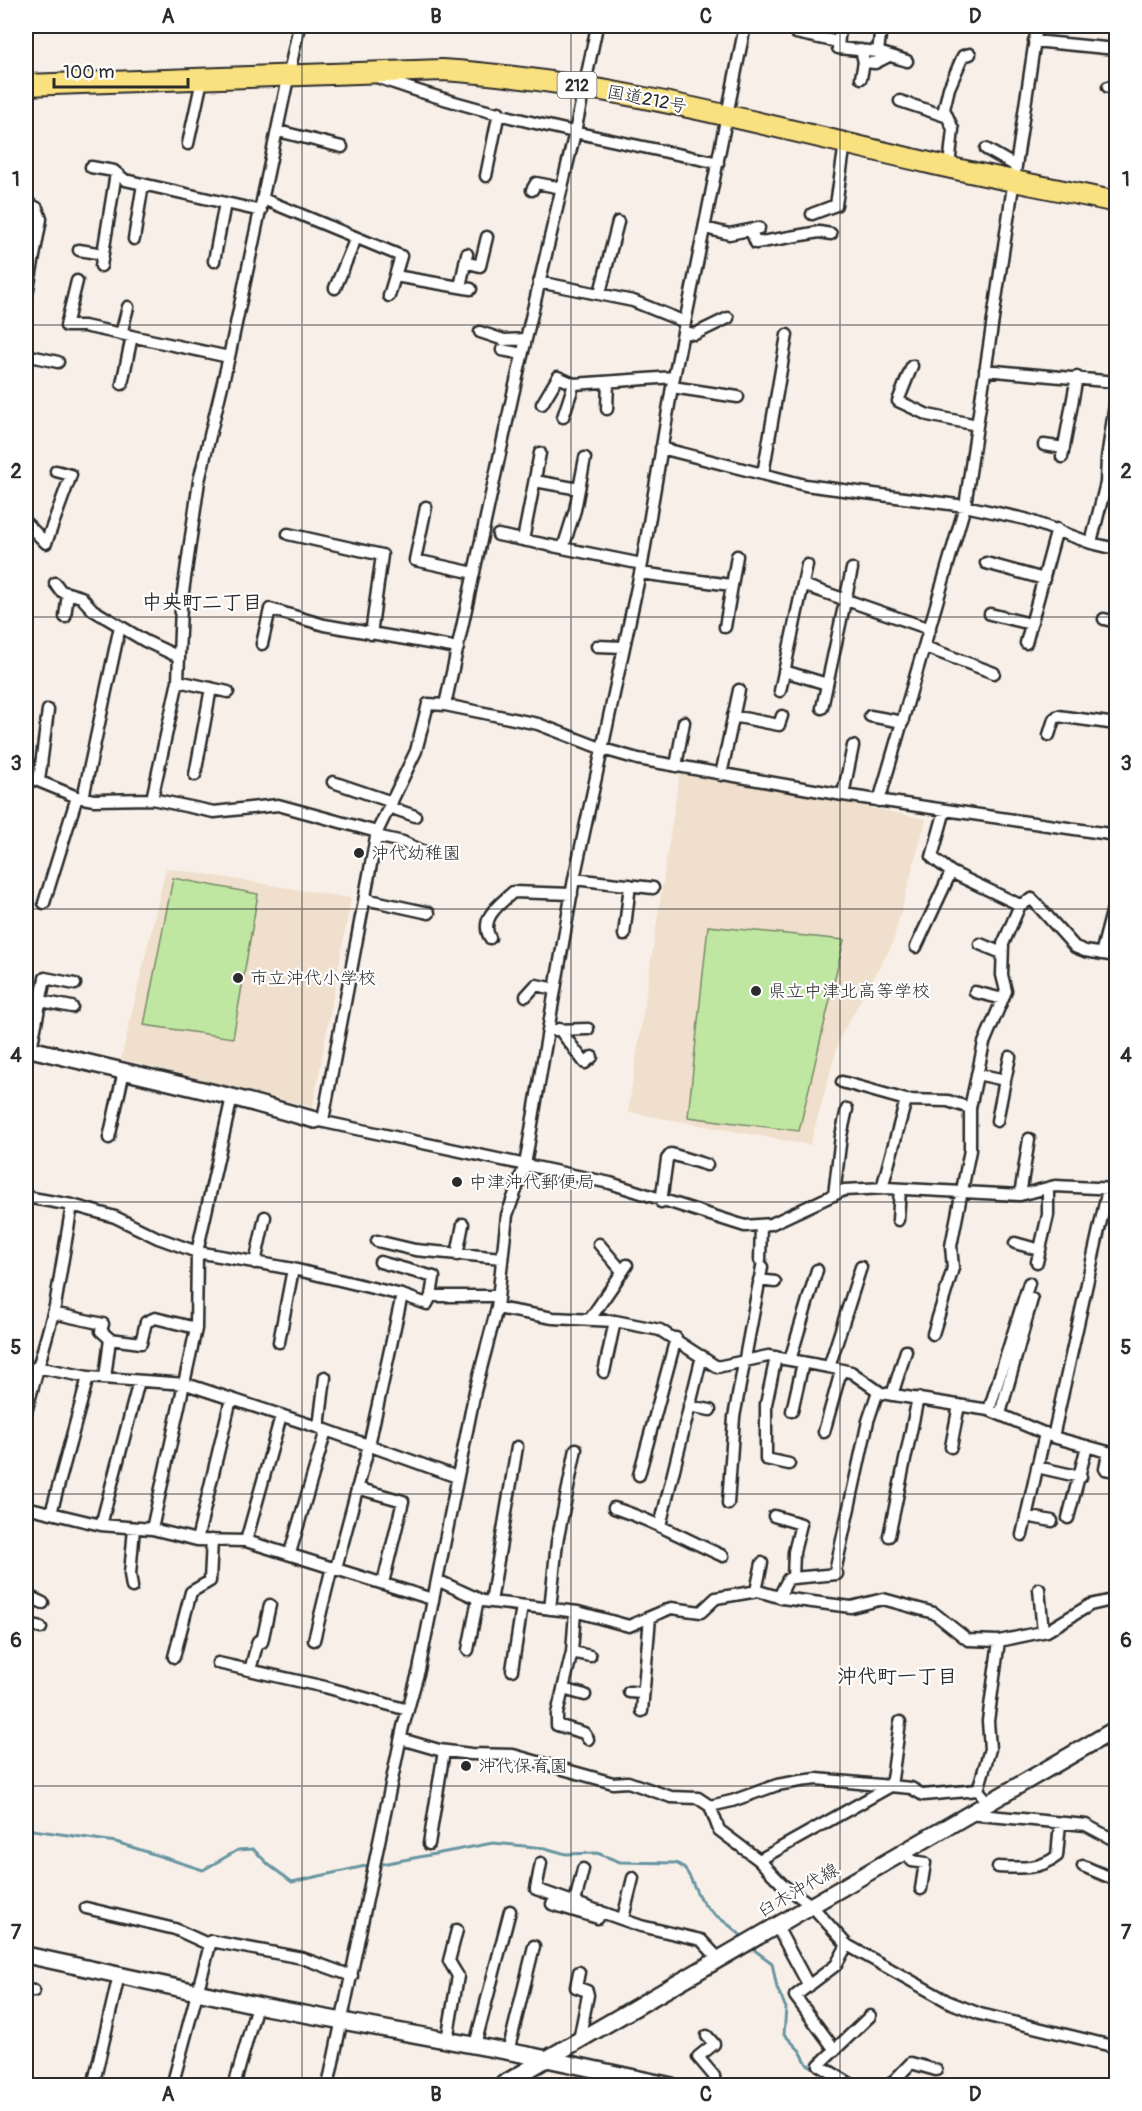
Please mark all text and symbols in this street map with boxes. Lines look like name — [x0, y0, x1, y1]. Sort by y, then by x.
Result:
text: A — [162, 4, 175, 29]
text: B — [430, 4, 442, 29]
text: C — [700, 4, 712, 29]
text: D — [969, 4, 982, 29]
scale bar — [54, 51, 188, 89]
text: 100 m — [63, 61, 115, 84]
road number: 212 — [558, 72, 596, 98]
street label: 国道212号 — [605, 80, 689, 119]
text: 1 — [12, 167, 20, 192]
text: 1 — [1122, 167, 1130, 192]
text: 2 — [10, 459, 22, 484]
text: 2 — [1120, 459, 1132, 484]
district label: 中央町二丁目 — [142, 590, 262, 615]
text: 3 — [10, 751, 22, 776]
text: 3 — [1120, 751, 1132, 776]
place label: 沖代幼稚園 — [371, 842, 461, 865]
marker: 沖代幼稚園 — [352, 846, 366, 860]
place label: 市立沖代小学校 — [250, 967, 376, 990]
marker: 市立沖代小学校 — [231, 971, 245, 985]
place label: 県立中津北高等学校 — [768, 980, 930, 1003]
marker: 県立中津北高等学校 — [749, 984, 763, 998]
text: 4 — [10, 1043, 22, 1068]
text: 4 — [1120, 1043, 1132, 1068]
place label: 中津沖代郵便局 — [469, 1171, 595, 1194]
marker: 中津沖代郵便局 — [450, 1175, 464, 1189]
text: 5 — [11, 1335, 22, 1360]
text: 5 — [1121, 1335, 1132, 1360]
text: 6 — [10, 1628, 22, 1653]
text: 6 — [1120, 1628, 1132, 1653]
district label: 沖代町一丁目 — [837, 1664, 957, 1689]
place label: 沖代保育園 — [478, 1755, 568, 1778]
marker: 沖代保育園 — [459, 1759, 473, 1773]
street label: 臼木沖代線 — [754, 1858, 843, 1923]
text: 7 — [11, 1920, 22, 1945]
text: 7 — [1121, 1920, 1132, 1945]
text: A — [162, 2082, 175, 2107]
text: B — [430, 2082, 442, 2107]
text: C — [700, 2082, 712, 2107]
text: D — [969, 2082, 982, 2107]

